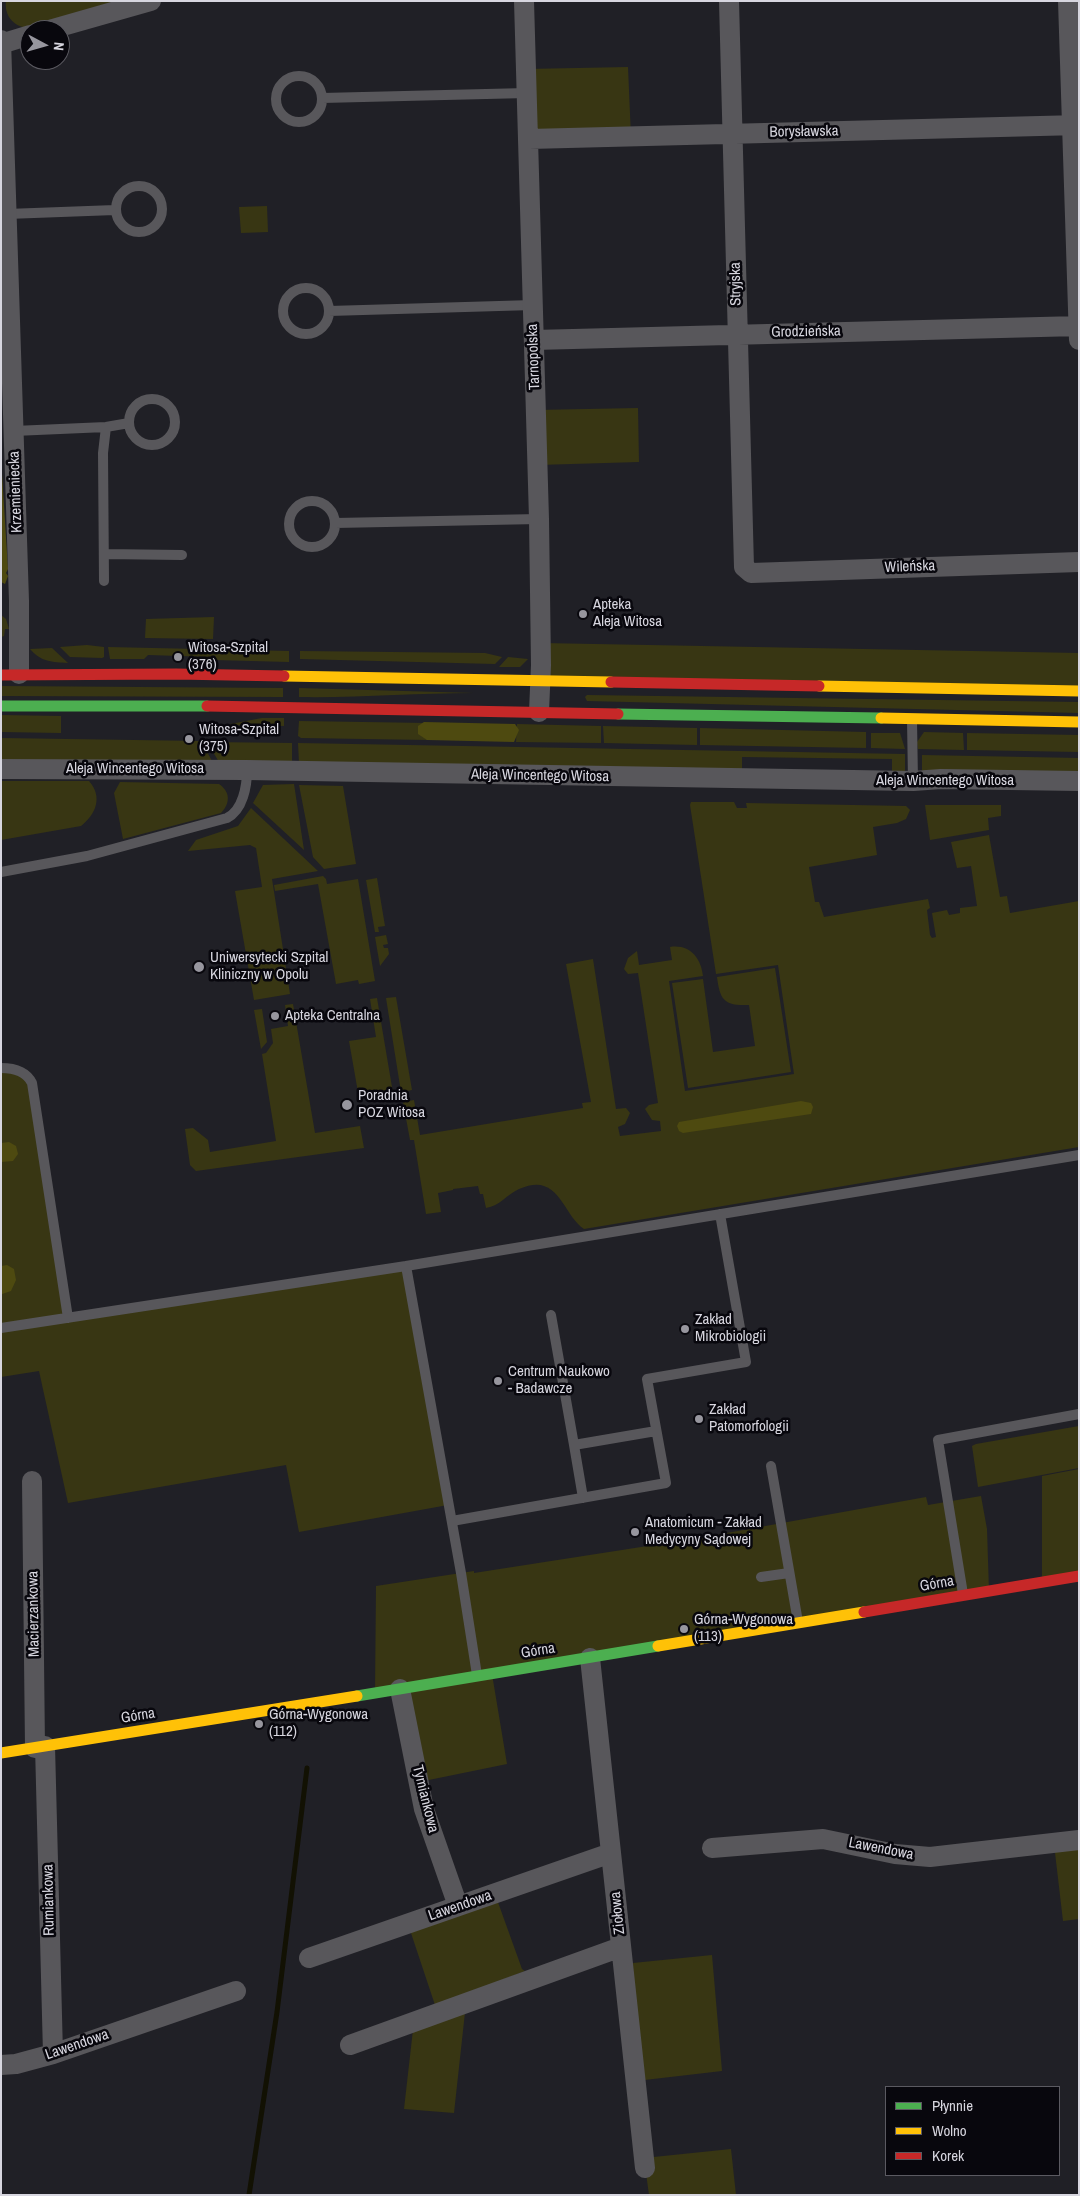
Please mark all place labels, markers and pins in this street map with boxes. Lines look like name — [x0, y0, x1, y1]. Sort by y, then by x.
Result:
place label: Apteka Aleja Witosa — [593, 596, 662, 631]
marker: Apteka Aleja Witosa — [577, 608, 589, 620]
place label: Witosa-Szpital (376) — [188, 639, 268, 674]
marker: Witosa-Szpital (376) — [172, 651, 184, 663]
place label: Witosa-Szpital (375) — [199, 721, 279, 756]
marker: Witosa-Szpital (375) — [183, 733, 195, 745]
place label: Uniwersytecki Szpital Kliniczny w Opolu — [210, 949, 328, 984]
marker: Uniwersytecki Szpital Kliniczny w Opolu — [192, 960, 206, 974]
place label: Apteka Centralna — [285, 1007, 380, 1025]
marker: Apteka Centralna — [269, 1010, 281, 1022]
place label: Poradnia POZ Witosa — [358, 1087, 425, 1122]
marker: Poradnia POZ Witosa — [340, 1098, 354, 1112]
place label: Zakład Mikrobiologii — [695, 1311, 766, 1346]
marker: Zakład Mikrobiologii — [679, 1323, 691, 1335]
place label: Centrum Naukowo - Badawcze — [508, 1363, 610, 1398]
marker: Centrum Naukowo - Badawcze — [492, 1375, 504, 1387]
place label: Zakład Patomorfologii — [709, 1401, 789, 1436]
marker: Zakład Patomorfologii — [693, 1413, 705, 1425]
place label: Anatomicum - Zakład Medycyny Sądowej — [645, 1514, 762, 1549]
marker: Anatomicum - Zakład Medycyny Sądowej — [629, 1526, 641, 1538]
place label: Górna-Wygonowa (113) — [694, 1611, 793, 1646]
marker: Górna-Wygonowa (113) — [678, 1623, 690, 1635]
place label: Górna-Wygonowa (112) — [269, 1706, 368, 1741]
marker: Górna-Wygonowa (112) — [253, 1718, 265, 1730]

